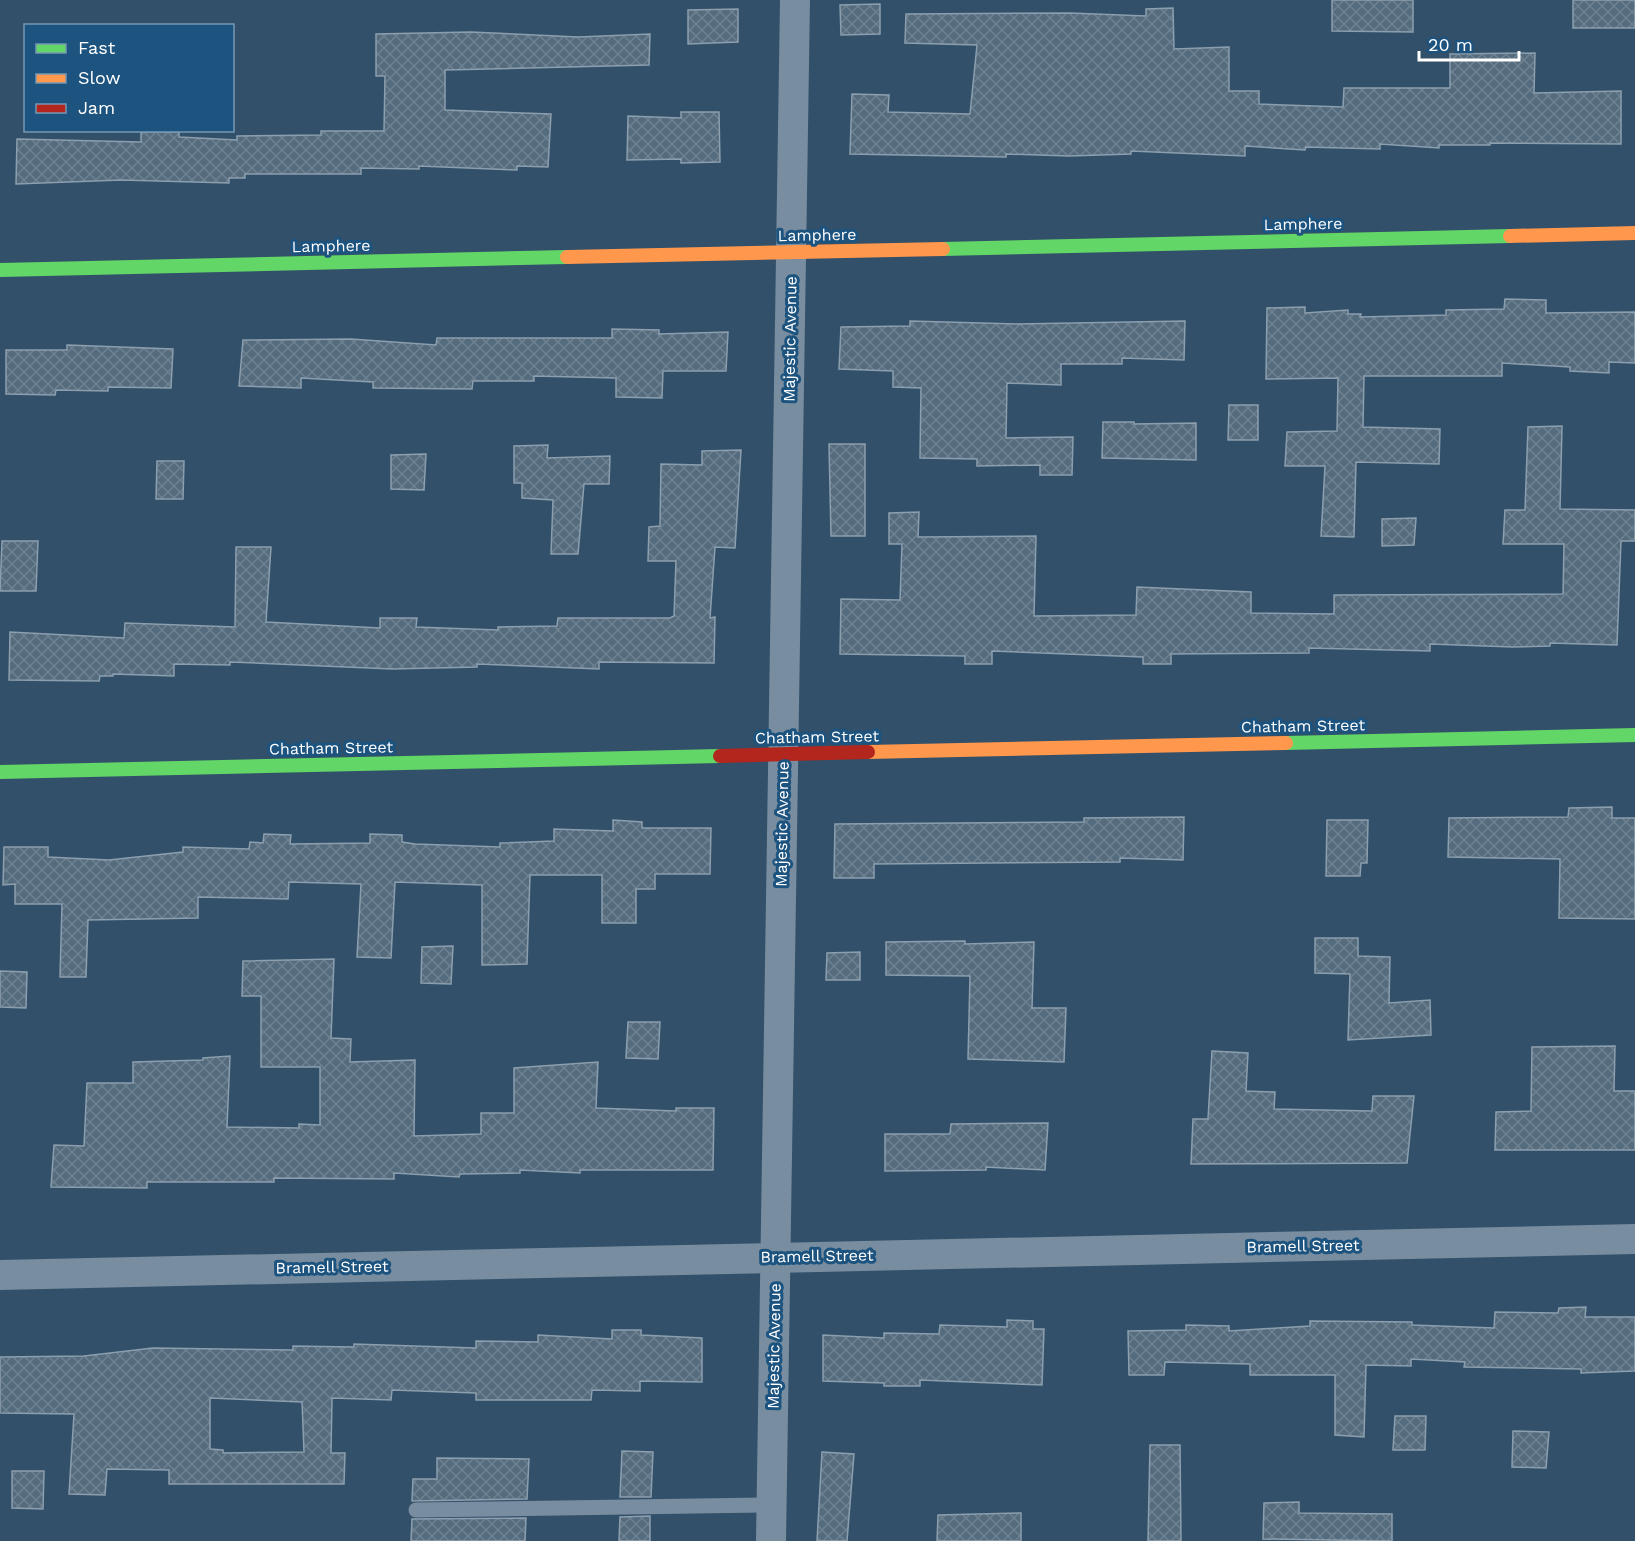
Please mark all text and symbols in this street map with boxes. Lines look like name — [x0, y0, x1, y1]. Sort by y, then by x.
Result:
legend — [24, 24, 234, 132]
scale bar — [1419, 24, 1520, 62]
text: 20 m — [1428, 34, 1473, 55]
text: Fast — [78, 37, 116, 58]
text: Slow — [78, 67, 121, 88]
text: Jam — [78, 97, 115, 118]
street label: Lamphere — [1264, 214, 1342, 234]
street label: Lamphere — [778, 225, 856, 245]
street label: Lamphere — [292, 236, 370, 256]
street label: Majestic Avenue — [779, 276, 801, 402]
street label: Chatham Street — [1241, 715, 1366, 737]
street label: Chatham Street — [755, 726, 880, 748]
street label: Chatham Street — [269, 737, 394, 759]
street label: Majestic Avenue — [771, 761, 793, 887]
street label: Bramell Street — [1246, 1236, 1360, 1256]
street label: Bramell Street — [760, 1246, 874, 1266]
street label: Bramell Street — [275, 1257, 389, 1277]
street label: Majestic Avenue — [763, 1283, 785, 1409]

